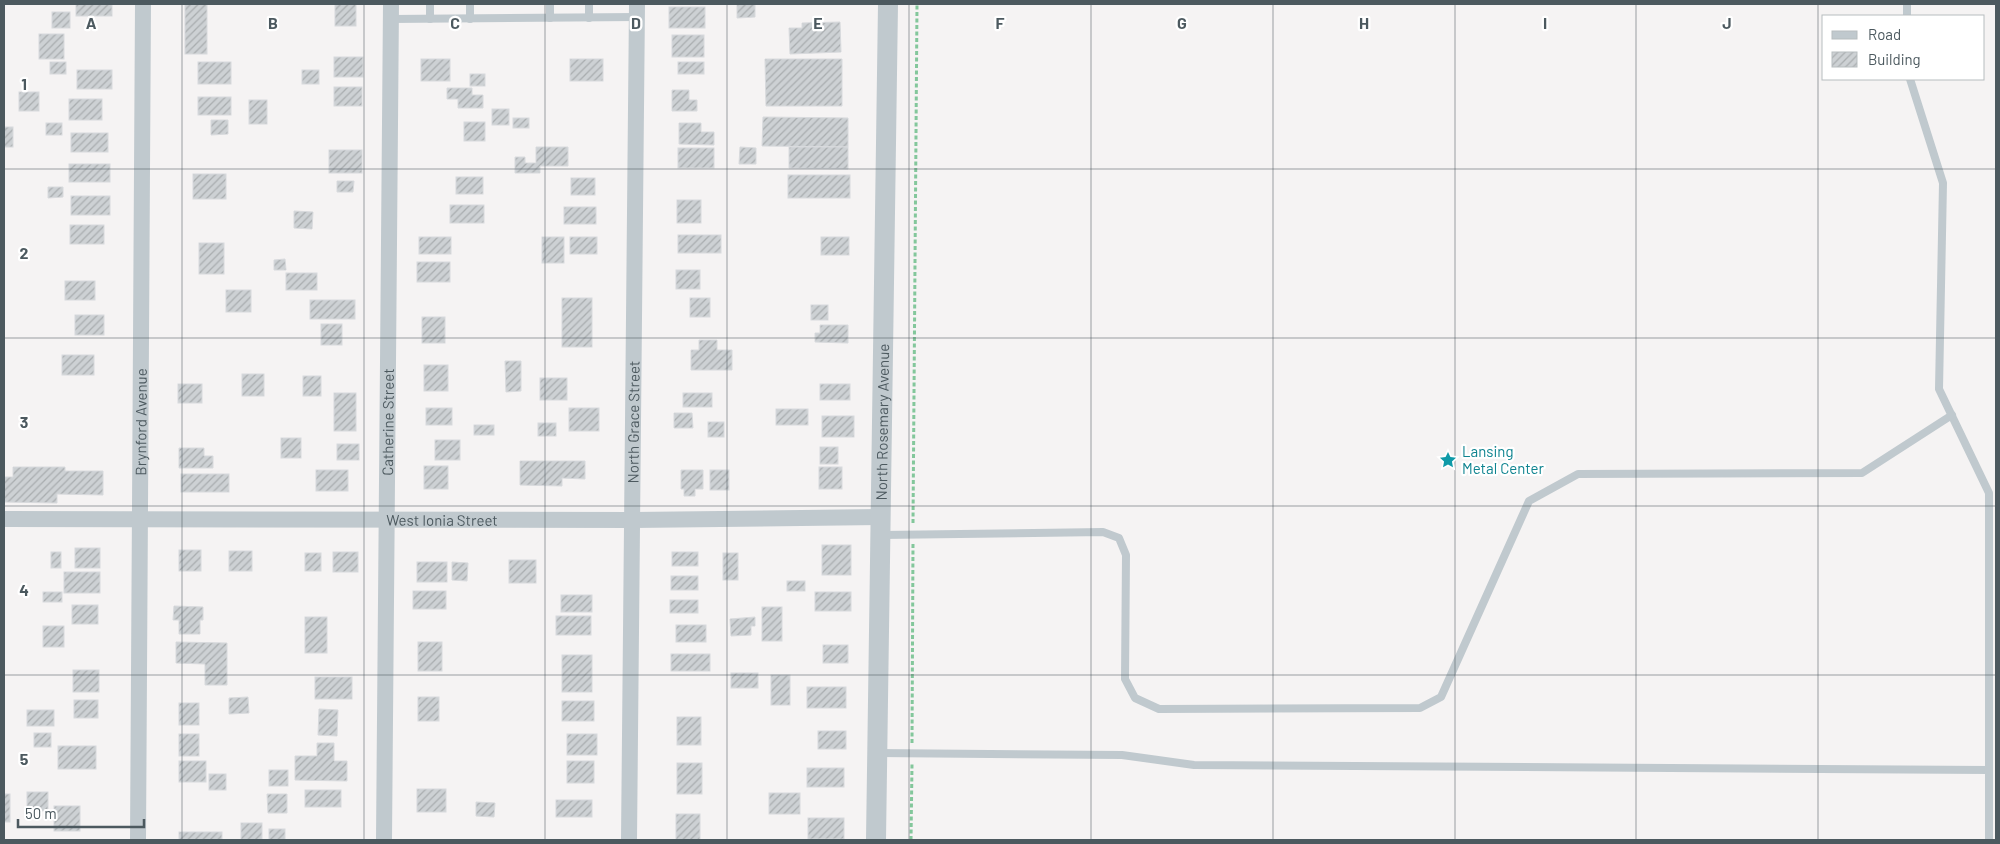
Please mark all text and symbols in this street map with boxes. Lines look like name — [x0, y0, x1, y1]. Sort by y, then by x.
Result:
text: A — [86, 13, 97, 32]
text: B — [268, 13, 278, 32]
text: C — [450, 13, 460, 32]
text: D — [631, 13, 641, 32]
text: E — [813, 13, 823, 32]
text: F — [996, 13, 1005, 32]
text: G — [1177, 13, 1187, 32]
text: H — [1359, 13, 1369, 32]
text: I — [1543, 13, 1547, 32]
text: J — [1722, 13, 1732, 32]
legend — [1822, 15, 1985, 80]
text: Road — [1868, 25, 1901, 43]
text: Building — [1868, 50, 1921, 68]
text: 1 — [21, 74, 27, 93]
text: 2 — [20, 243, 29, 262]
street label: North Rosemary Avenue — [872, 344, 892, 501]
street label: North Grace Street — [623, 361, 643, 483]
street label: Brynford Avenue — [131, 368, 150, 476]
street label: Catherine Street — [378, 368, 397, 476]
text: 3 — [20, 412, 28, 431]
place label: Lansing Metal Center — [1462, 442, 1545, 477]
place icon: Lansing Metal Center — [1438, 450, 1458, 470]
street label: West Ionia Street — [386, 511, 498, 529]
text: 4 — [19, 580, 29, 599]
text: 5 — [20, 749, 29, 768]
scale bar — [18, 796, 144, 828]
text: 50 m — [25, 804, 57, 822]

